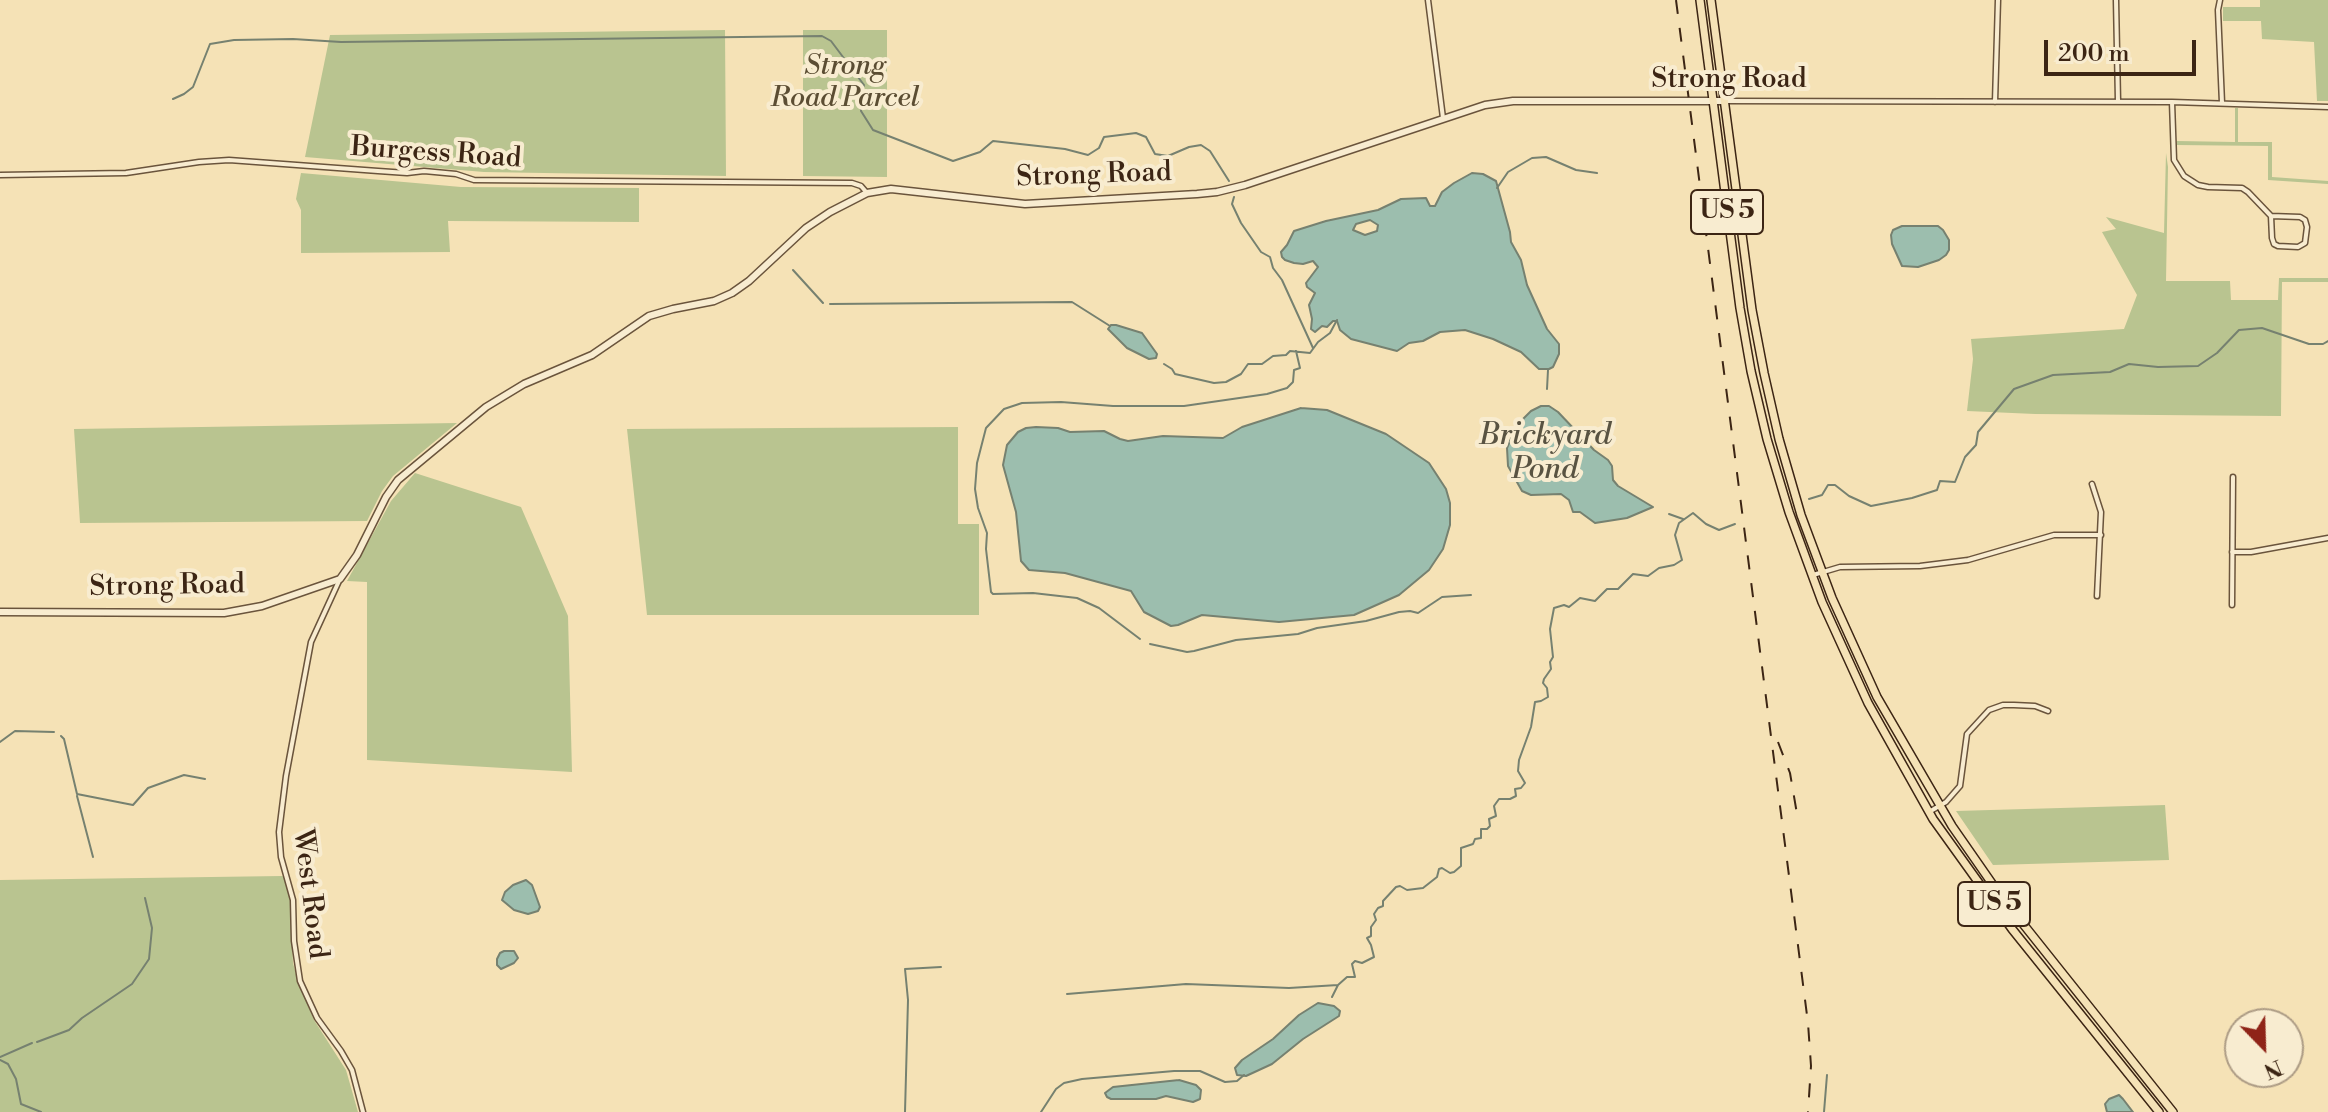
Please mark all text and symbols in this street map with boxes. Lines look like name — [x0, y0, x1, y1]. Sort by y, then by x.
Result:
scale bar — [2048, 24, 2200, 74]
text: 200 m — [2058, 39, 2129, 69]
park label: Strong Road Parcel — [770, 50, 920, 116]
street label: Strong Road — [1651, 63, 1807, 97]
street label: Burgess Road — [350, 131, 522, 177]
street label: Strong Road — [1016, 156, 1172, 196]
road number: US 5 — [1691, 190, 1763, 234]
water label: Brickyard Pond — [1479, 419, 1611, 490]
street label: Strong Road — [89, 569, 245, 605]
street label: West Road — [284, 827, 334, 961]
road number: US 5 — [1958, 882, 2030, 926]
north arrow — [2224, 1008, 2304, 1088]
text: N — [2260, 1053, 2286, 1085]

